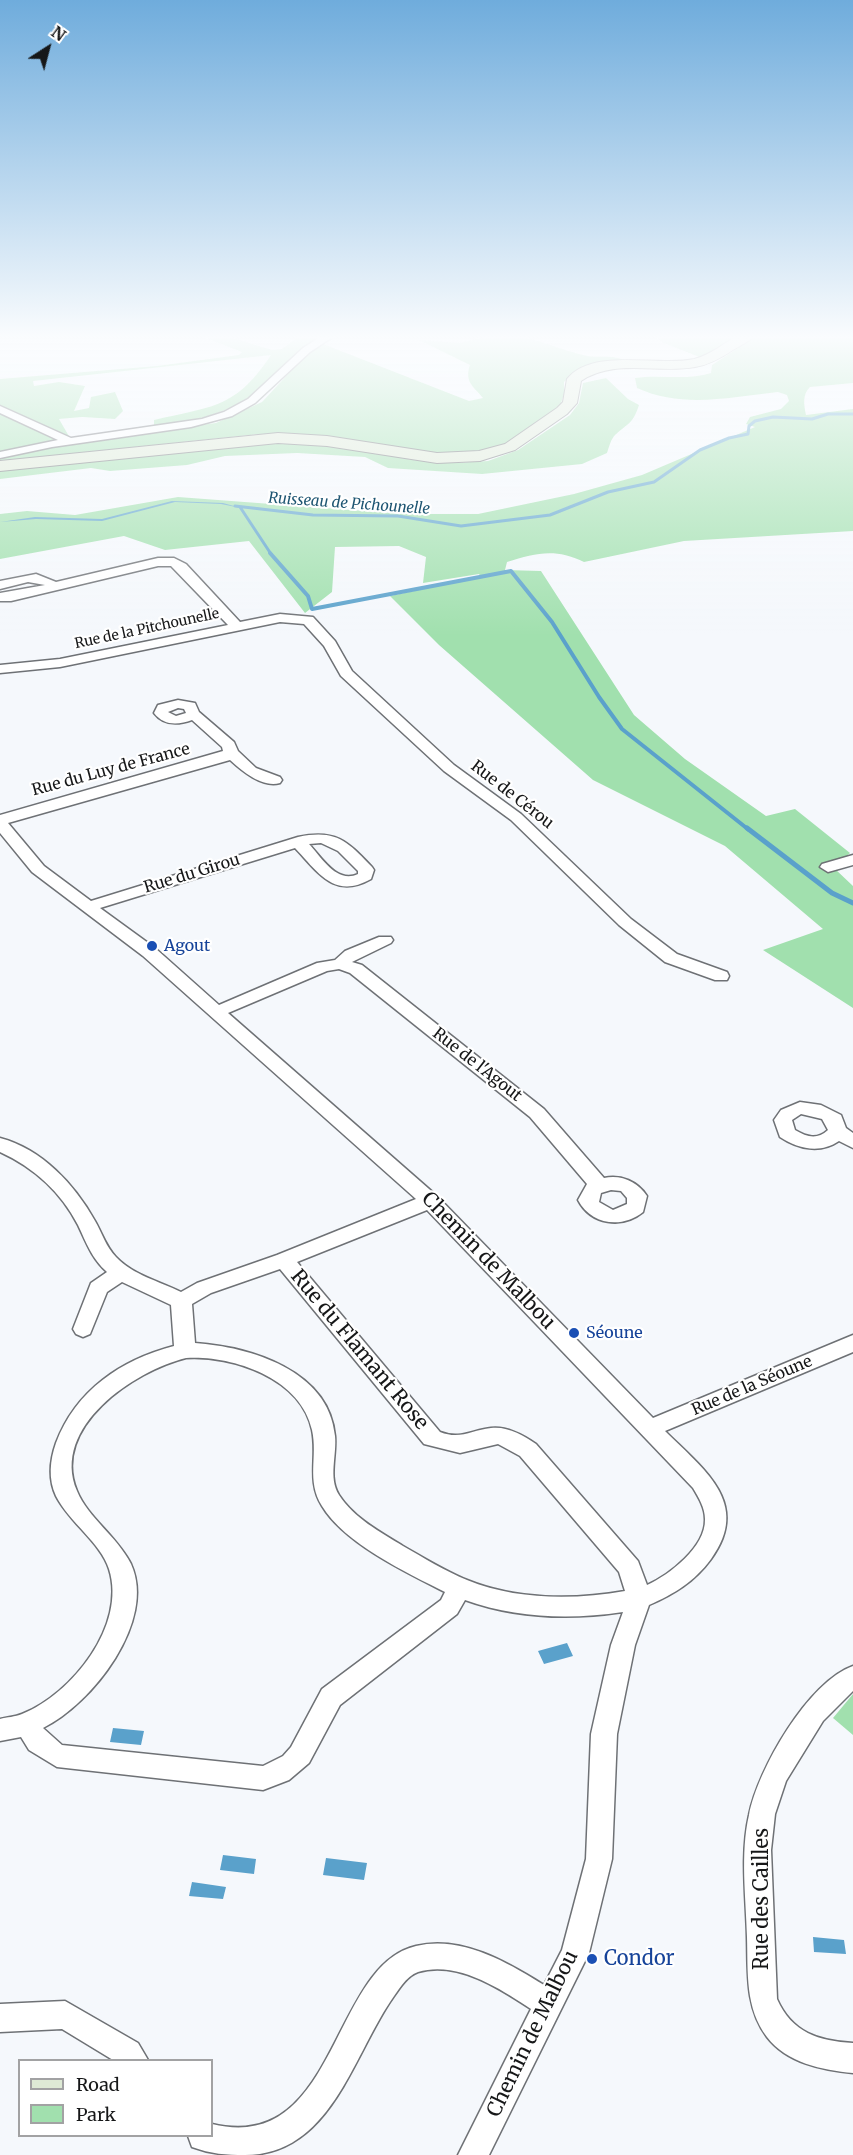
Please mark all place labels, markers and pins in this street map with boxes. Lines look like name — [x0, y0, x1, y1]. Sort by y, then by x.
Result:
place label: Agout — [164, 936, 210, 956]
marker: Agout — [145, 939, 159, 953]
place label: Séoune — [586, 1323, 643, 1343]
marker: Séoune — [567, 1326, 581, 1340]
place label: Condor — [604, 1947, 674, 1971]
marker: Condor — [585, 1952, 599, 1966]

